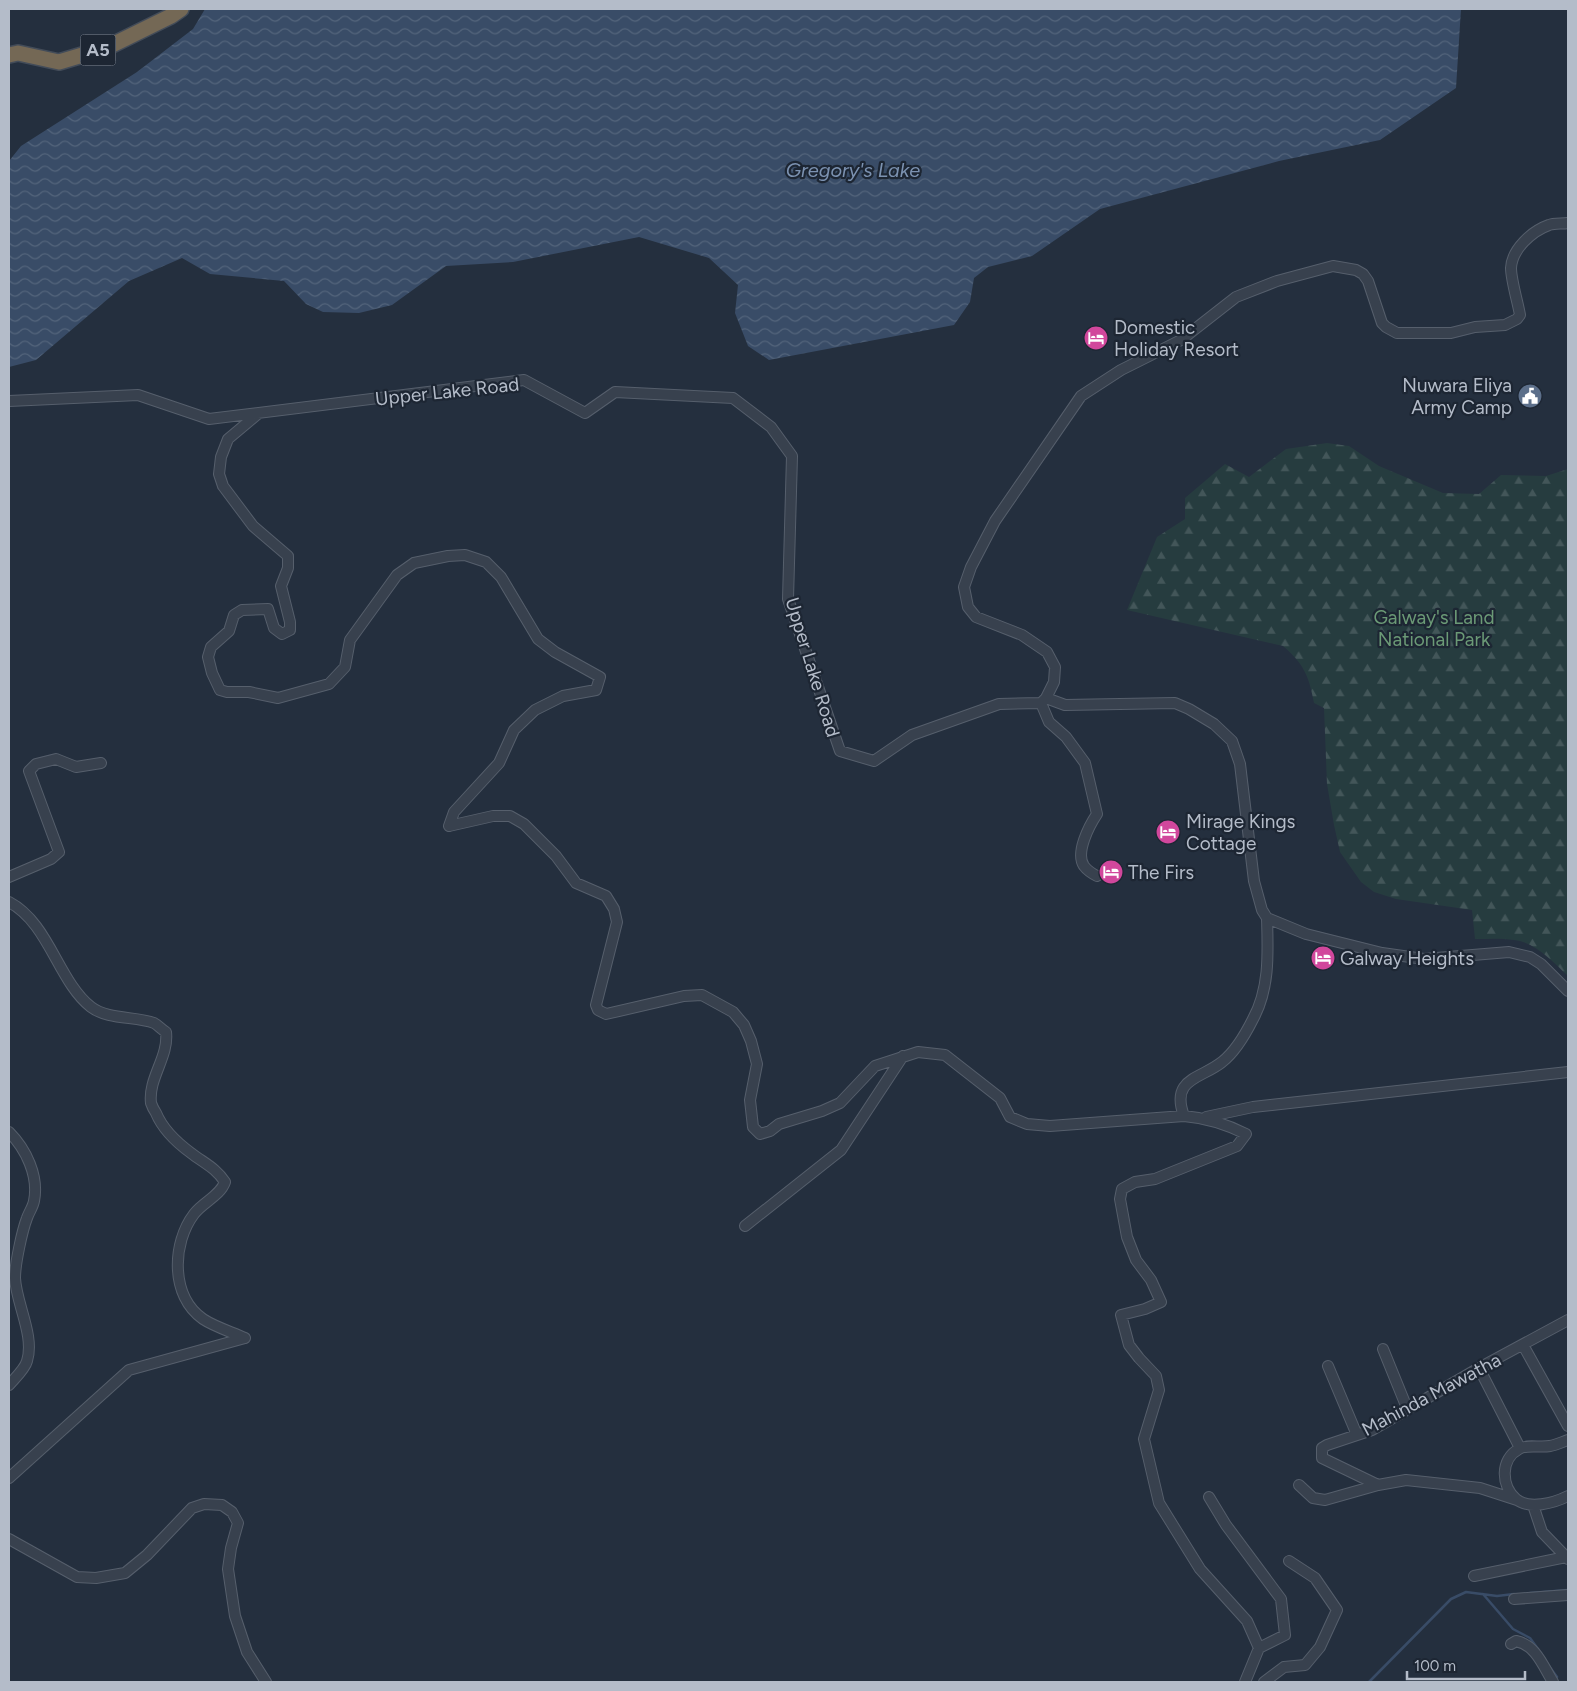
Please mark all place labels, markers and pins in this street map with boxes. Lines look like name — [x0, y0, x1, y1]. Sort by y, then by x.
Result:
place label: Domestic Holiday Resort — [1114, 316, 1239, 361]
hotel icon: Domestic Holiday Resort — [1083, 325, 1109, 351]
place label: Nuwara Eliya Army Camp — [1402, 374, 1512, 419]
public building icon: Nuwara Eliya Army Camp — [1517, 383, 1543, 409]
place label: Mirage Kings Cottage — [1186, 810, 1296, 855]
hotel icon: Mirage Kings Cottage — [1155, 819, 1181, 845]
hotel icon: The Firs — [1098, 859, 1124, 885]
place label: The Firs — [1128, 861, 1194, 884]
hotel icon: Galway Heights — [1310, 945, 1336, 971]
place label: Galway Heights — [1340, 947, 1474, 970]

